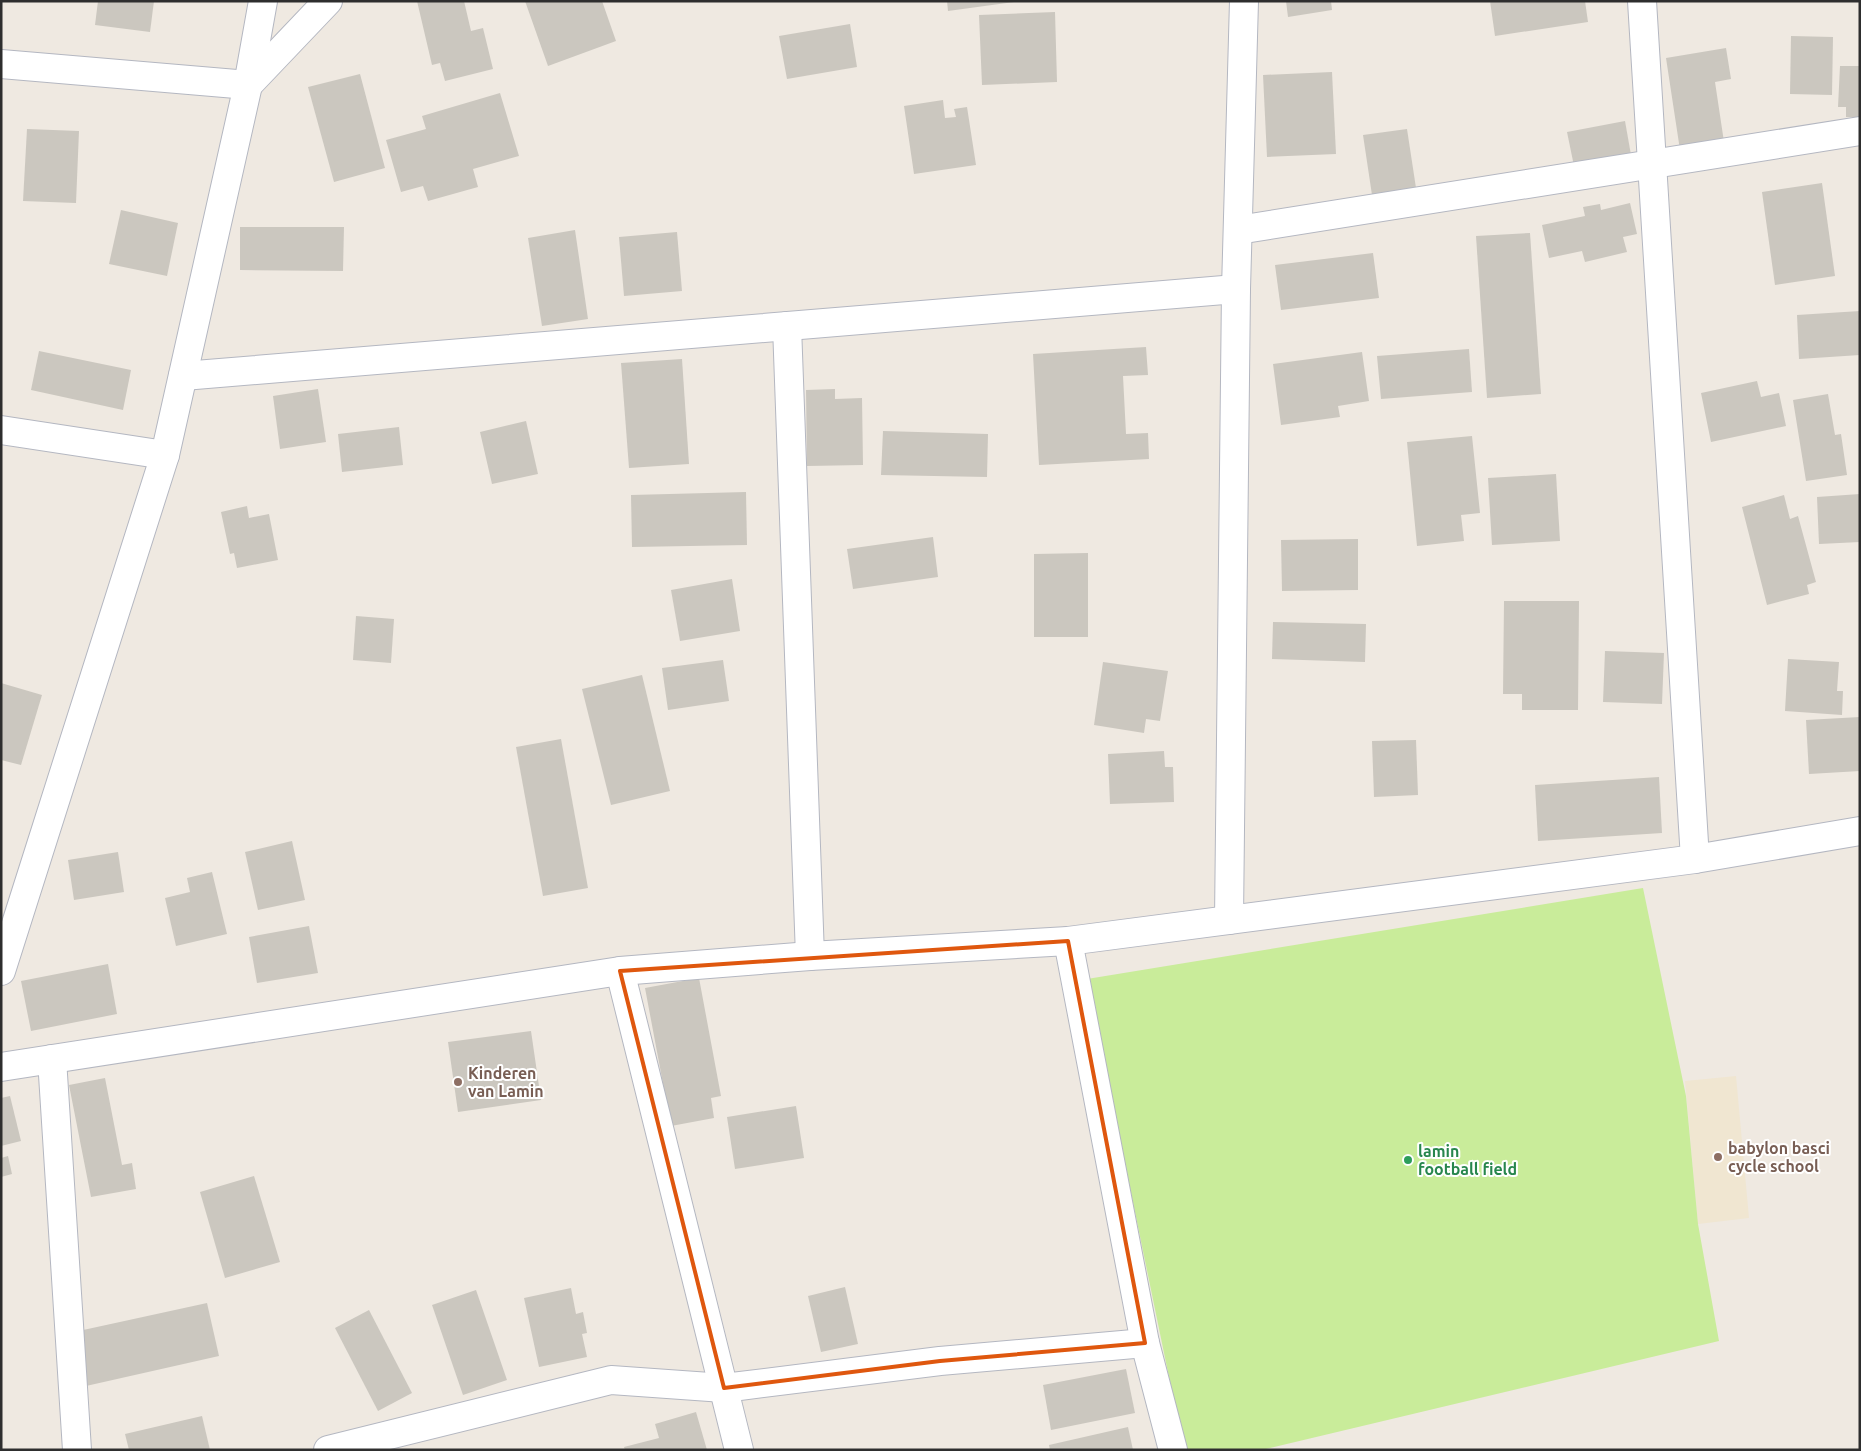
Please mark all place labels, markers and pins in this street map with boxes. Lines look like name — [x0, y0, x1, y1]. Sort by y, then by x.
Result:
place label: Kinderen van Lamin — [468, 1064, 544, 1100]
marker: Kinderen van Lamin — [452, 1076, 464, 1088]
place label: babylon basci cycle school — [1728, 1139, 1830, 1175]
place label: lamin football field — [1418, 1142, 1517, 1178]
marker: babylon basci cycle school — [1712, 1151, 1724, 1163]
marker: lamin football field — [1402, 1154, 1414, 1166]

